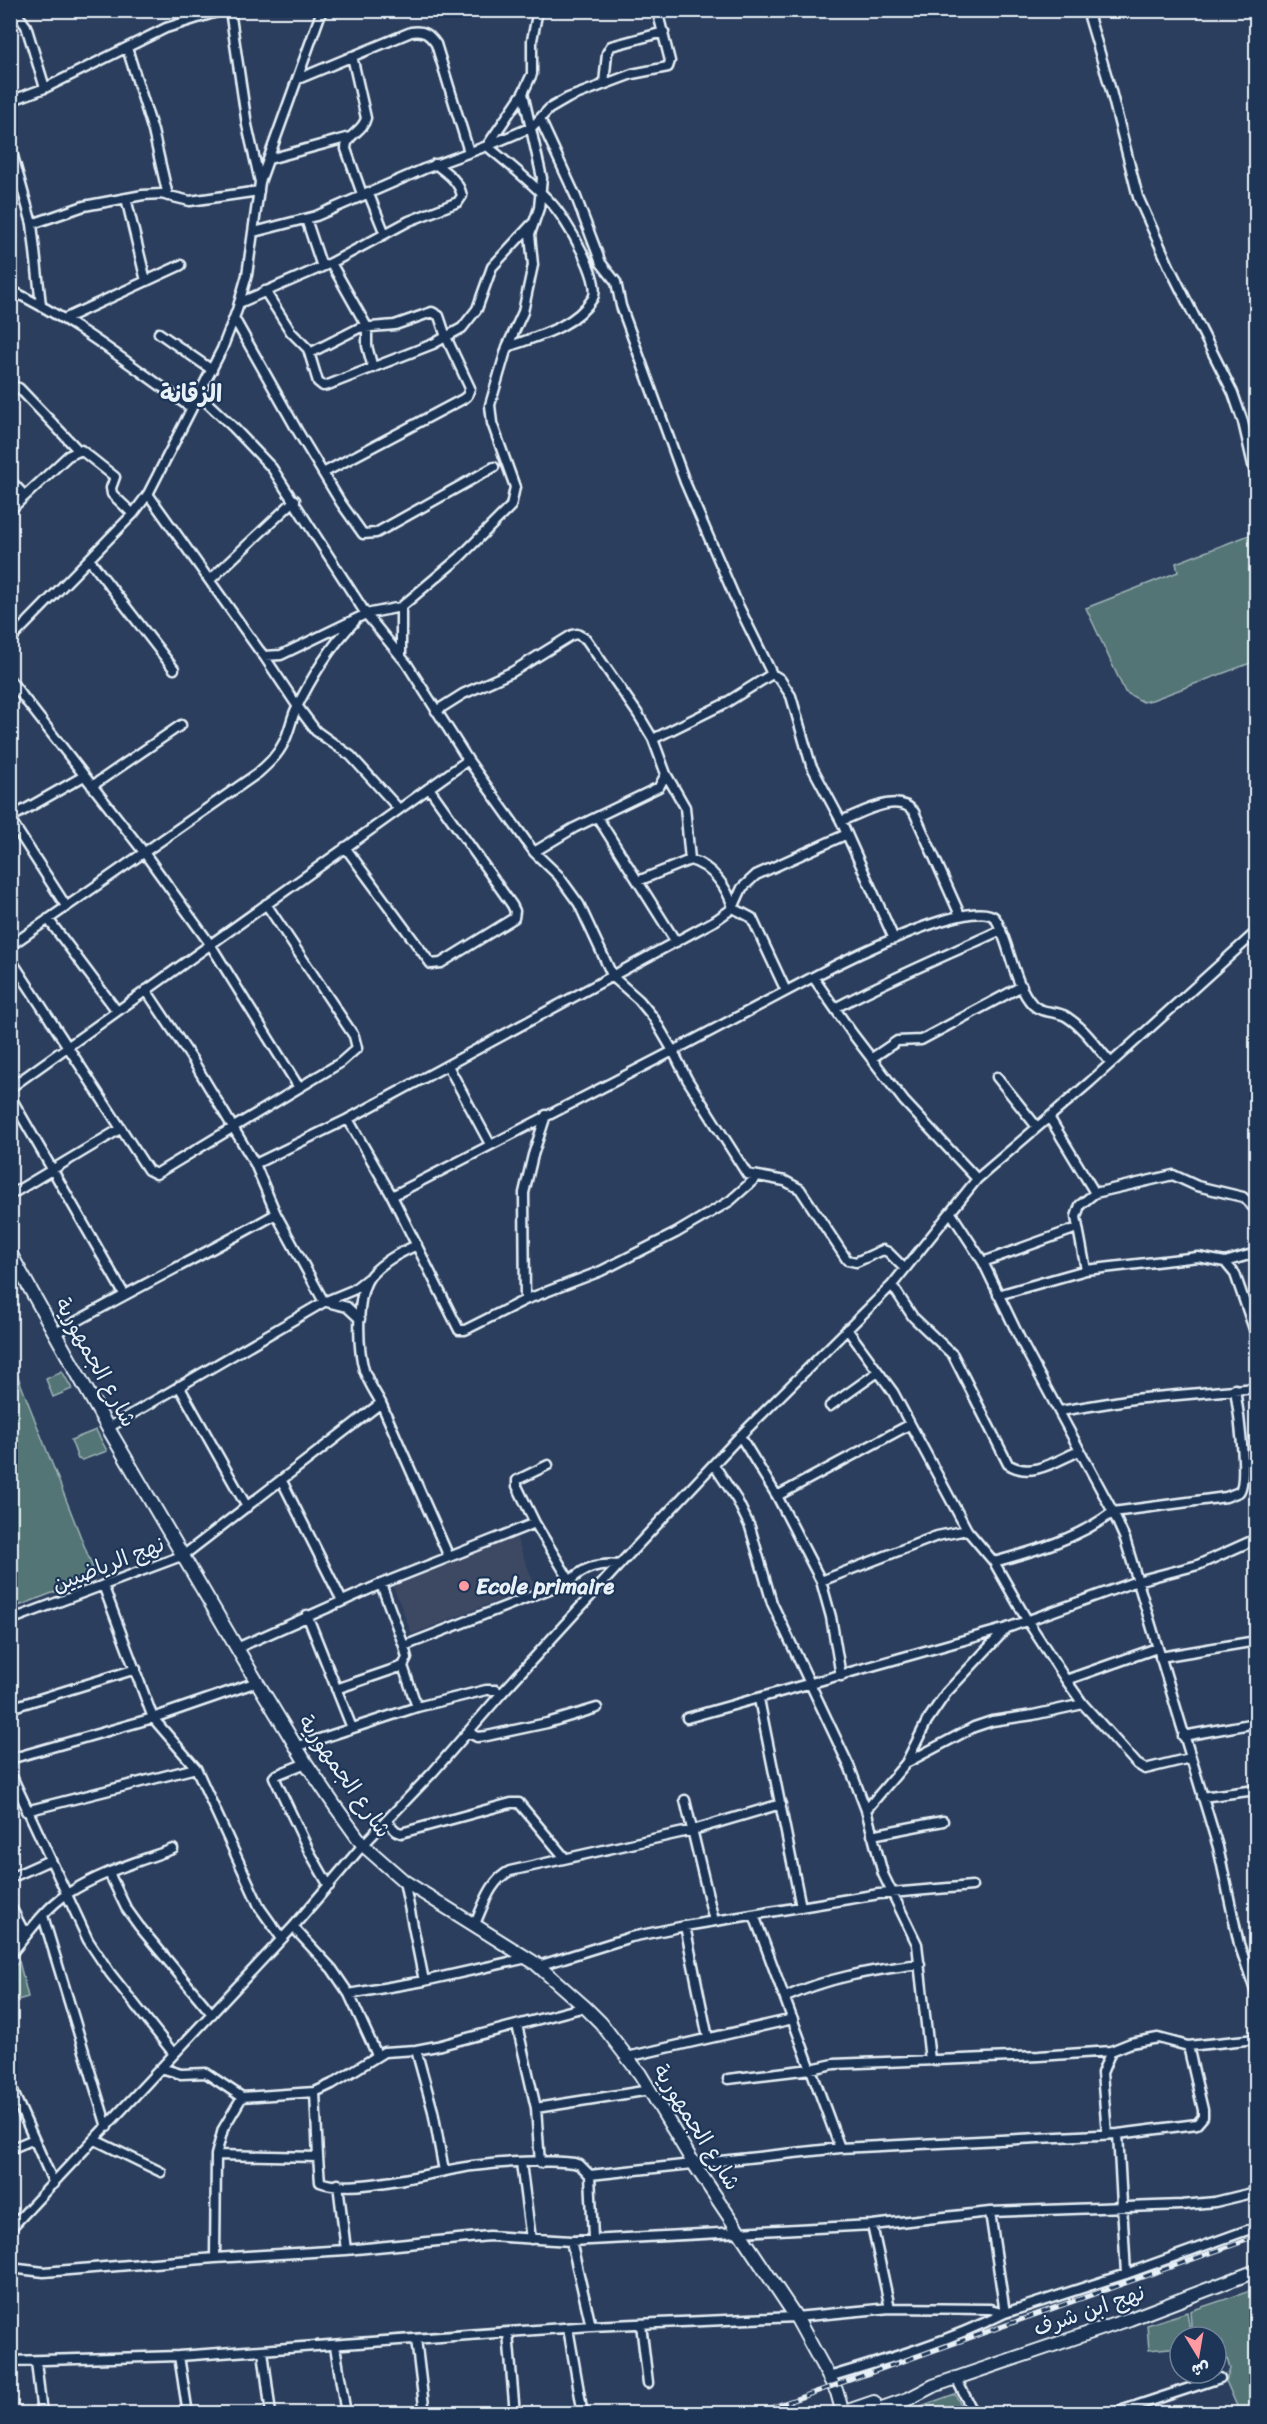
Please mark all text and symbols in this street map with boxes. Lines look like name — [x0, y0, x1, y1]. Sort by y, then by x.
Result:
district label: الزقانة — [160, 373, 222, 415]
street label: شارع الجمهورية — [44, 1290, 148, 1434]
street label: نهج الرياضيين — [46, 1525, 170, 1603]
place label: Ecole primaire — [476, 1567, 614, 1606]
marker: Ecole primaire — [457, 1579, 471, 1593]
street label: شارع الجمهورية — [288, 1706, 402, 1846]
street label: شارع الجمهورية — [642, 2056, 752, 2198]
street label: نهج ابن شرف — [1028, 2273, 1150, 2347]
north arrow — [1168, 2325, 1228, 2385]
text: ش — [1189, 2353, 1212, 2385]

